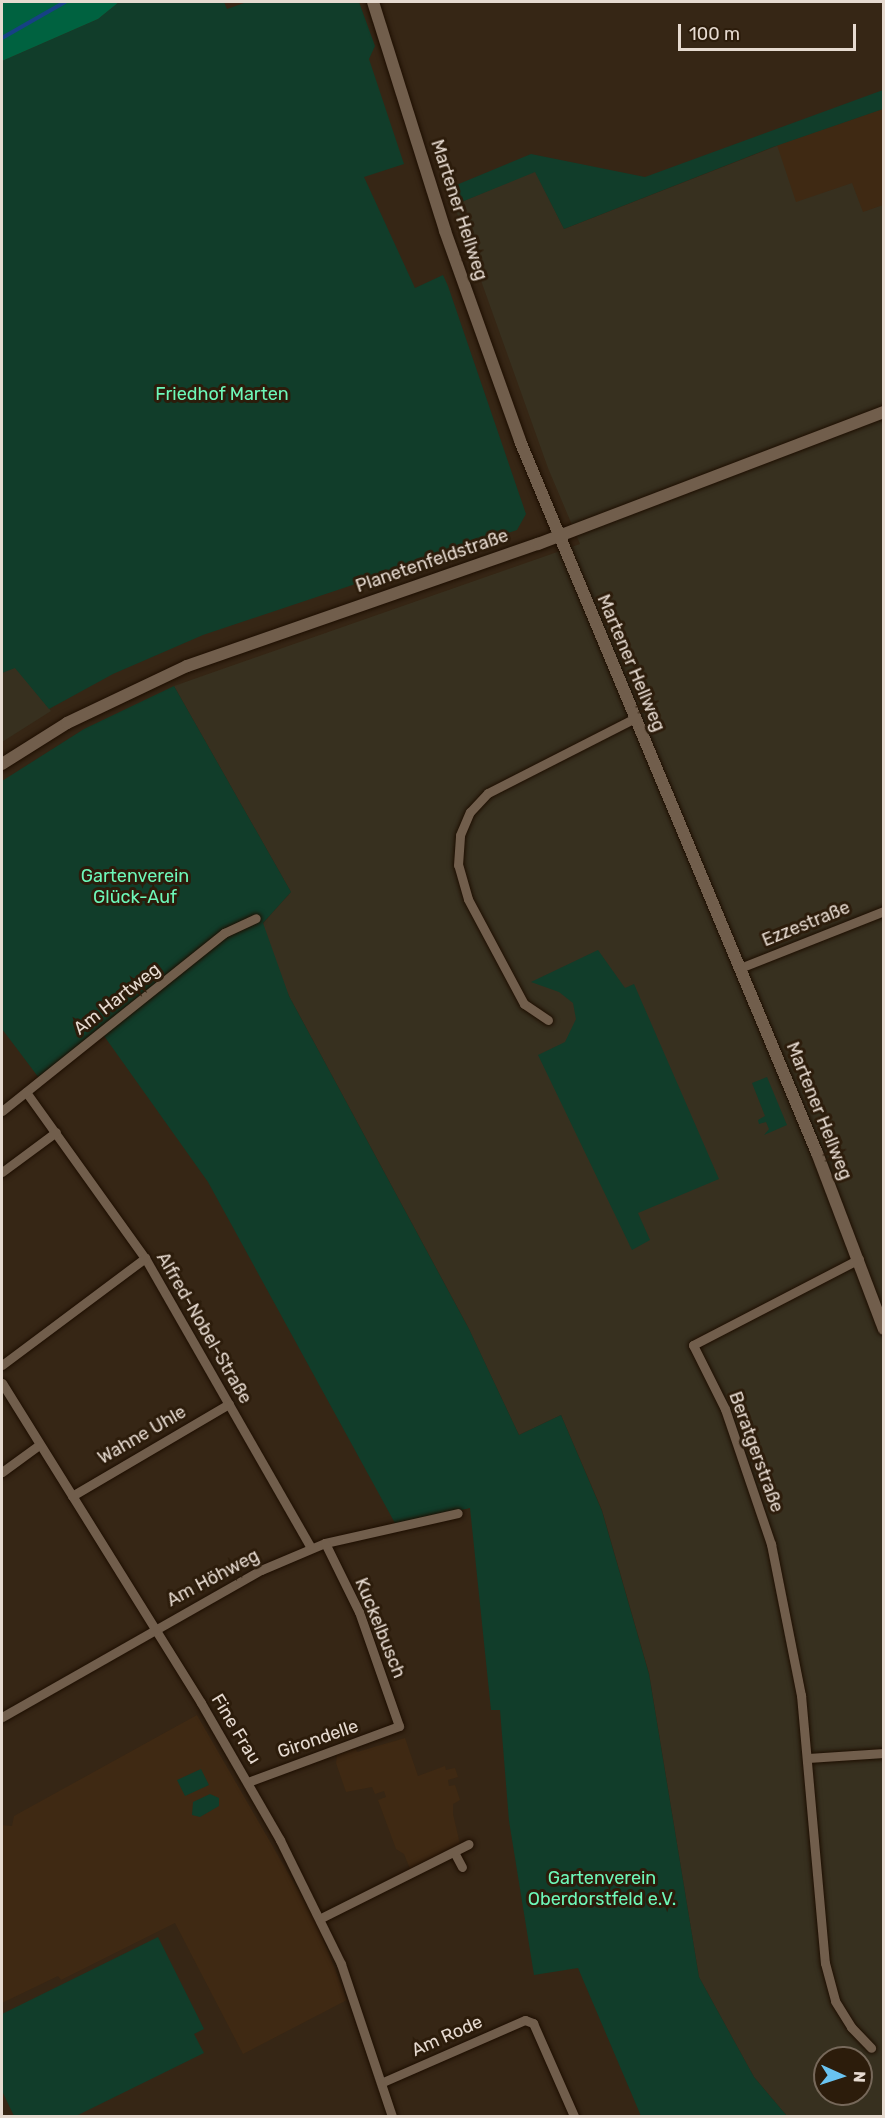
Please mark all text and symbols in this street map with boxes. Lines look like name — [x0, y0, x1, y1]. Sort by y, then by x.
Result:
scale bar — [681, 12, 860, 50]
text: 100 m — [689, 23, 740, 45]
street label: Martener Hellweg — [426, 137, 492, 283]
park label: Friedhof Marten — [155, 383, 289, 405]
street label: Planetenfeldstraße — [353, 525, 511, 597]
street label: Martener Hellweg — [592, 591, 670, 735]
park label: Gartenverein Glück-Auf — [81, 866, 189, 908]
street label: Ezzestraße — [759, 897, 853, 951]
street label: Am Hartweg — [69, 958, 165, 1040]
street label: Martener Hellweg — [781, 1039, 857, 1183]
street label: Alfred-Nobel-Straße — [152, 1248, 256, 1408]
street label: Beratgerstraße — [724, 1389, 788, 1515]
street label: Wahne Uhle — [94, 1401, 190, 1469]
street label: Am Höhweg — [163, 1545, 263, 1611]
street label: Kuckelbusch — [350, 1575, 410, 1681]
street label: Fine Frau — [207, 1690, 265, 1768]
street label: Girondelle — [275, 1715, 361, 1763]
park label: Gartenverein Oberdorstfeld e.V. — [528, 1868, 676, 1910]
street label: Am Rode — [408, 2011, 486, 2061]
north arrow — [813, 2046, 873, 2106]
text: N — [850, 2071, 869, 2083]

